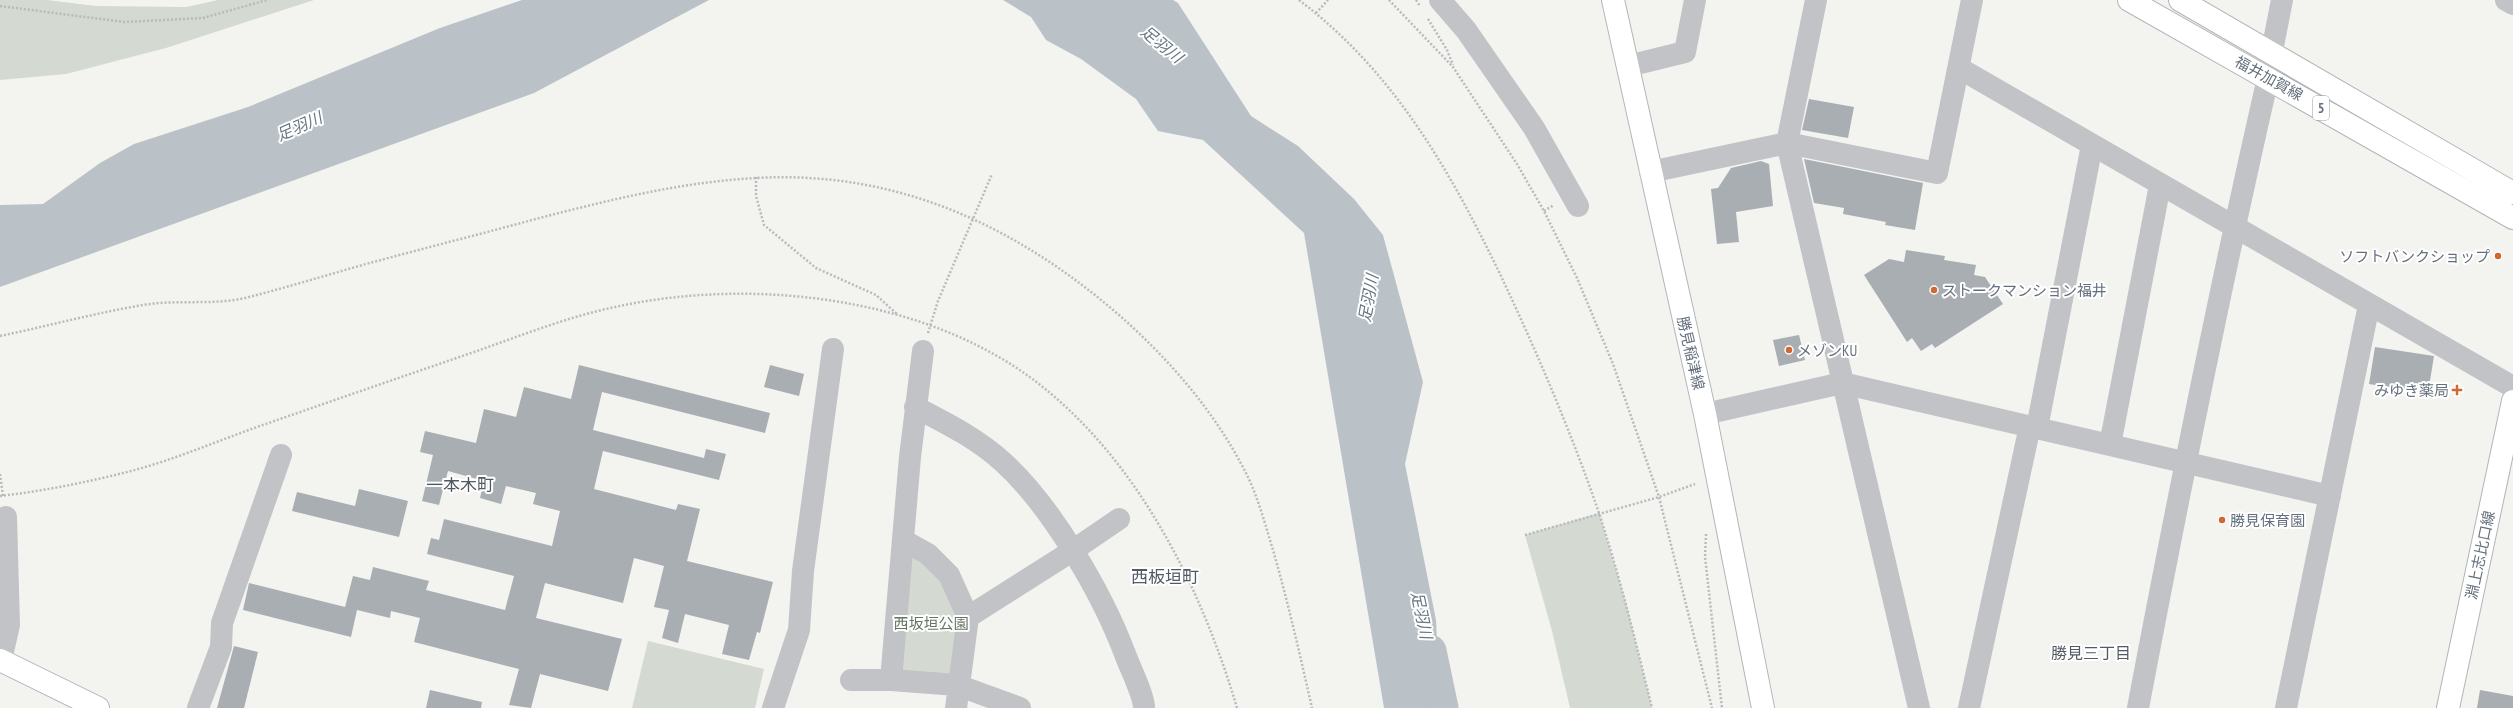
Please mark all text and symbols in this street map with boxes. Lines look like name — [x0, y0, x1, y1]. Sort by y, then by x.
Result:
water label: 足羽川 — [1137, 21, 1188, 68]
street label: 福井加賀線 — [2232, 52, 2306, 104]
road number: 5 — [2313, 96, 2329, 120]
water label: 足羽川 — [273, 106, 327, 145]
place label: ソフトバンクショップ — [2339, 247, 2490, 266]
marker: ソフトバンクショップ — [2493, 251, 2503, 261]
water label: 足羽川 — [1354, 271, 1382, 323]
place label: ストークマンション福井 — [1942, 281, 2107, 300]
marker: ストークマンション福井 — [1929, 285, 1939, 295]
street label: 勝見稲津線 — [1673, 314, 1709, 392]
place label: メゾンKU — [1797, 341, 1857, 360]
marker: メゾンKU — [1784, 345, 1794, 355]
place label: みゆき薬局 — [2374, 381, 2449, 400]
marker: みゆき薬局 — [2452, 385, 2462, 395]
district label: 一本木町 — [426, 474, 494, 496]
street label: 淵上志比口線 — [2461, 509, 2499, 601]
place label: 勝見保育園 — [2230, 511, 2305, 530]
marker: 勝見保育園 — [2217, 515, 2227, 525]
district label: 西板垣町 — [1131, 566, 1199, 588]
water label: 足羽川 — [1407, 589, 1437, 643]
park label: 西坂垣公園 — [893, 614, 969, 633]
district label: 勝見三丁目 — [2051, 643, 2131, 663]

